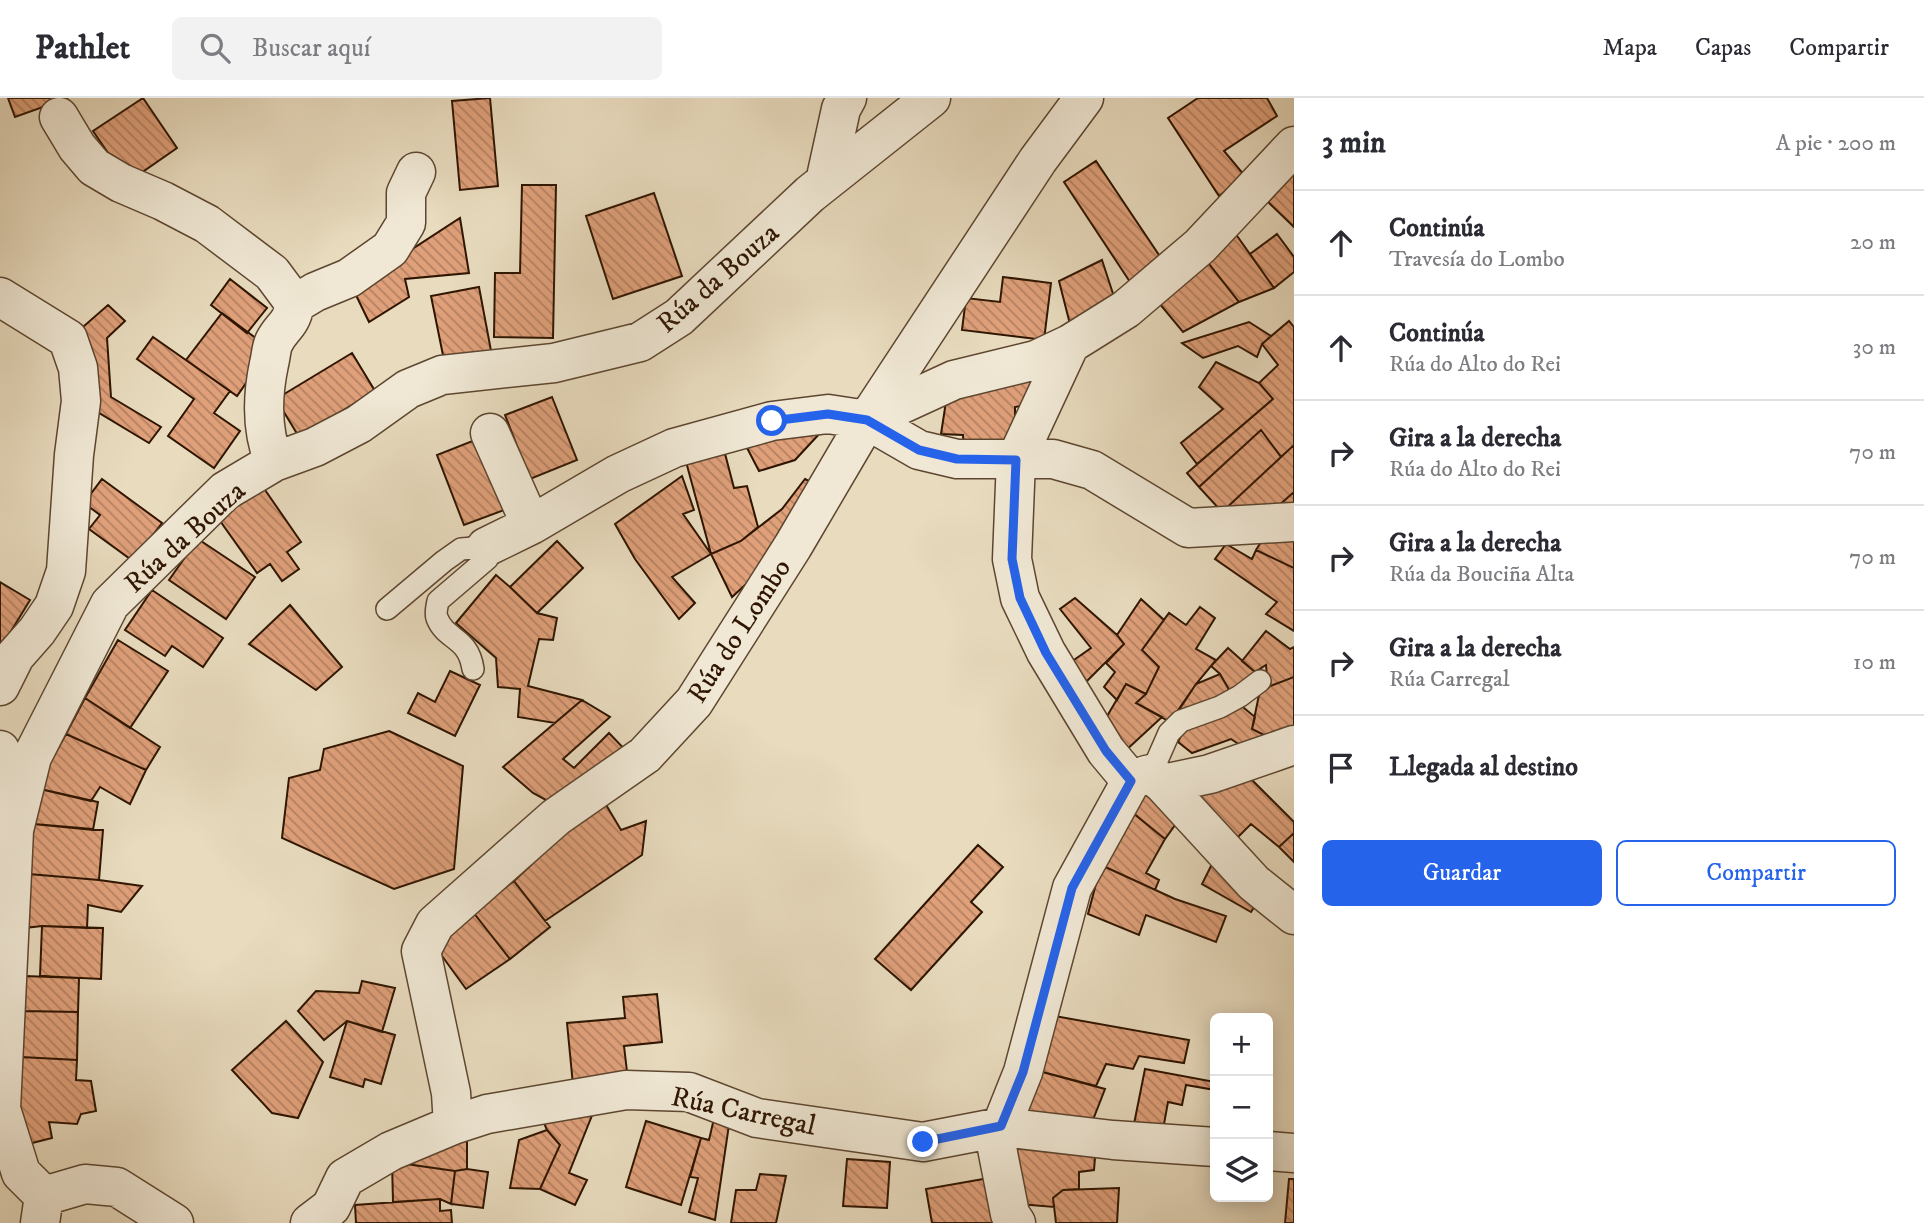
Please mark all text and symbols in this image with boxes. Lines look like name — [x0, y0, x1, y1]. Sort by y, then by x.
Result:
search box — [172, 17, 662, 80]
text: Pathlet — [35, 28, 130, 69]
icon: search — [196, 29, 234, 67]
text: Buscar aquí — [252, 32, 370, 65]
text: Mapa — [1603, 33, 1657, 63]
text: Capas — [1695, 33, 1751, 63]
text: Compartir — [1789, 33, 1889, 63]
text: 3 min — [1322, 125, 1386, 162]
text: A pie · 200 m — [1776, 129, 1896, 158]
text: Continúa — [1389, 212, 1484, 245]
street label: Rúa da Bouza — [650, 215, 786, 341]
icon: ahead — [1322, 224, 1360, 262]
text: 20 m — [1850, 228, 1896, 257]
text: Travesía do Lombo — [1389, 245, 1565, 274]
text: Continúa — [1389, 317, 1484, 350]
icon: ahead — [1322, 329, 1360, 367]
text: 30 m — [1853, 333, 1896, 362]
text: Rúa do Alto do Rei — [1389, 350, 1561, 379]
route start — [756, 405, 787, 436]
text: Gira a la derecha — [1389, 422, 1561, 455]
icon: right — [1322, 434, 1360, 472]
text: 70 m — [1849, 438, 1896, 467]
text: Rúa do Alto do Rei — [1389, 455, 1561, 484]
street label: Rúa da Bouza — [117, 474, 253, 601]
text: Gira a la derecha — [1389, 527, 1561, 560]
icon: right — [1322, 539, 1360, 577]
text: 70 m — [1849, 543, 1896, 572]
street label: Rúa do Lombo — [680, 552, 799, 710]
text: Rúa da Bouciña Alta — [1389, 560, 1574, 589]
text: Gira a la derecha — [1389, 632, 1561, 665]
icon: right — [1322, 644, 1360, 682]
text: 10 m — [1853, 648, 1896, 677]
text: Rúa Carregal — [1389, 665, 1510, 694]
icon: arrive — [1322, 749, 1360, 787]
text: Llegada al destino — [1389, 751, 1578, 784]
button: Guardar — [1322, 840, 1602, 906]
button: Compartir — [1616, 840, 1896, 906]
map controls — [1210, 1013, 1273, 1202]
button: + — [1210, 1013, 1273, 1076]
button: − — [1210, 1076, 1273, 1139]
street label: Rúa Carregal — [668, 1079, 820, 1144]
route end — [907, 1126, 938, 1157]
button: layers — [1210, 1139, 1273, 1202]

